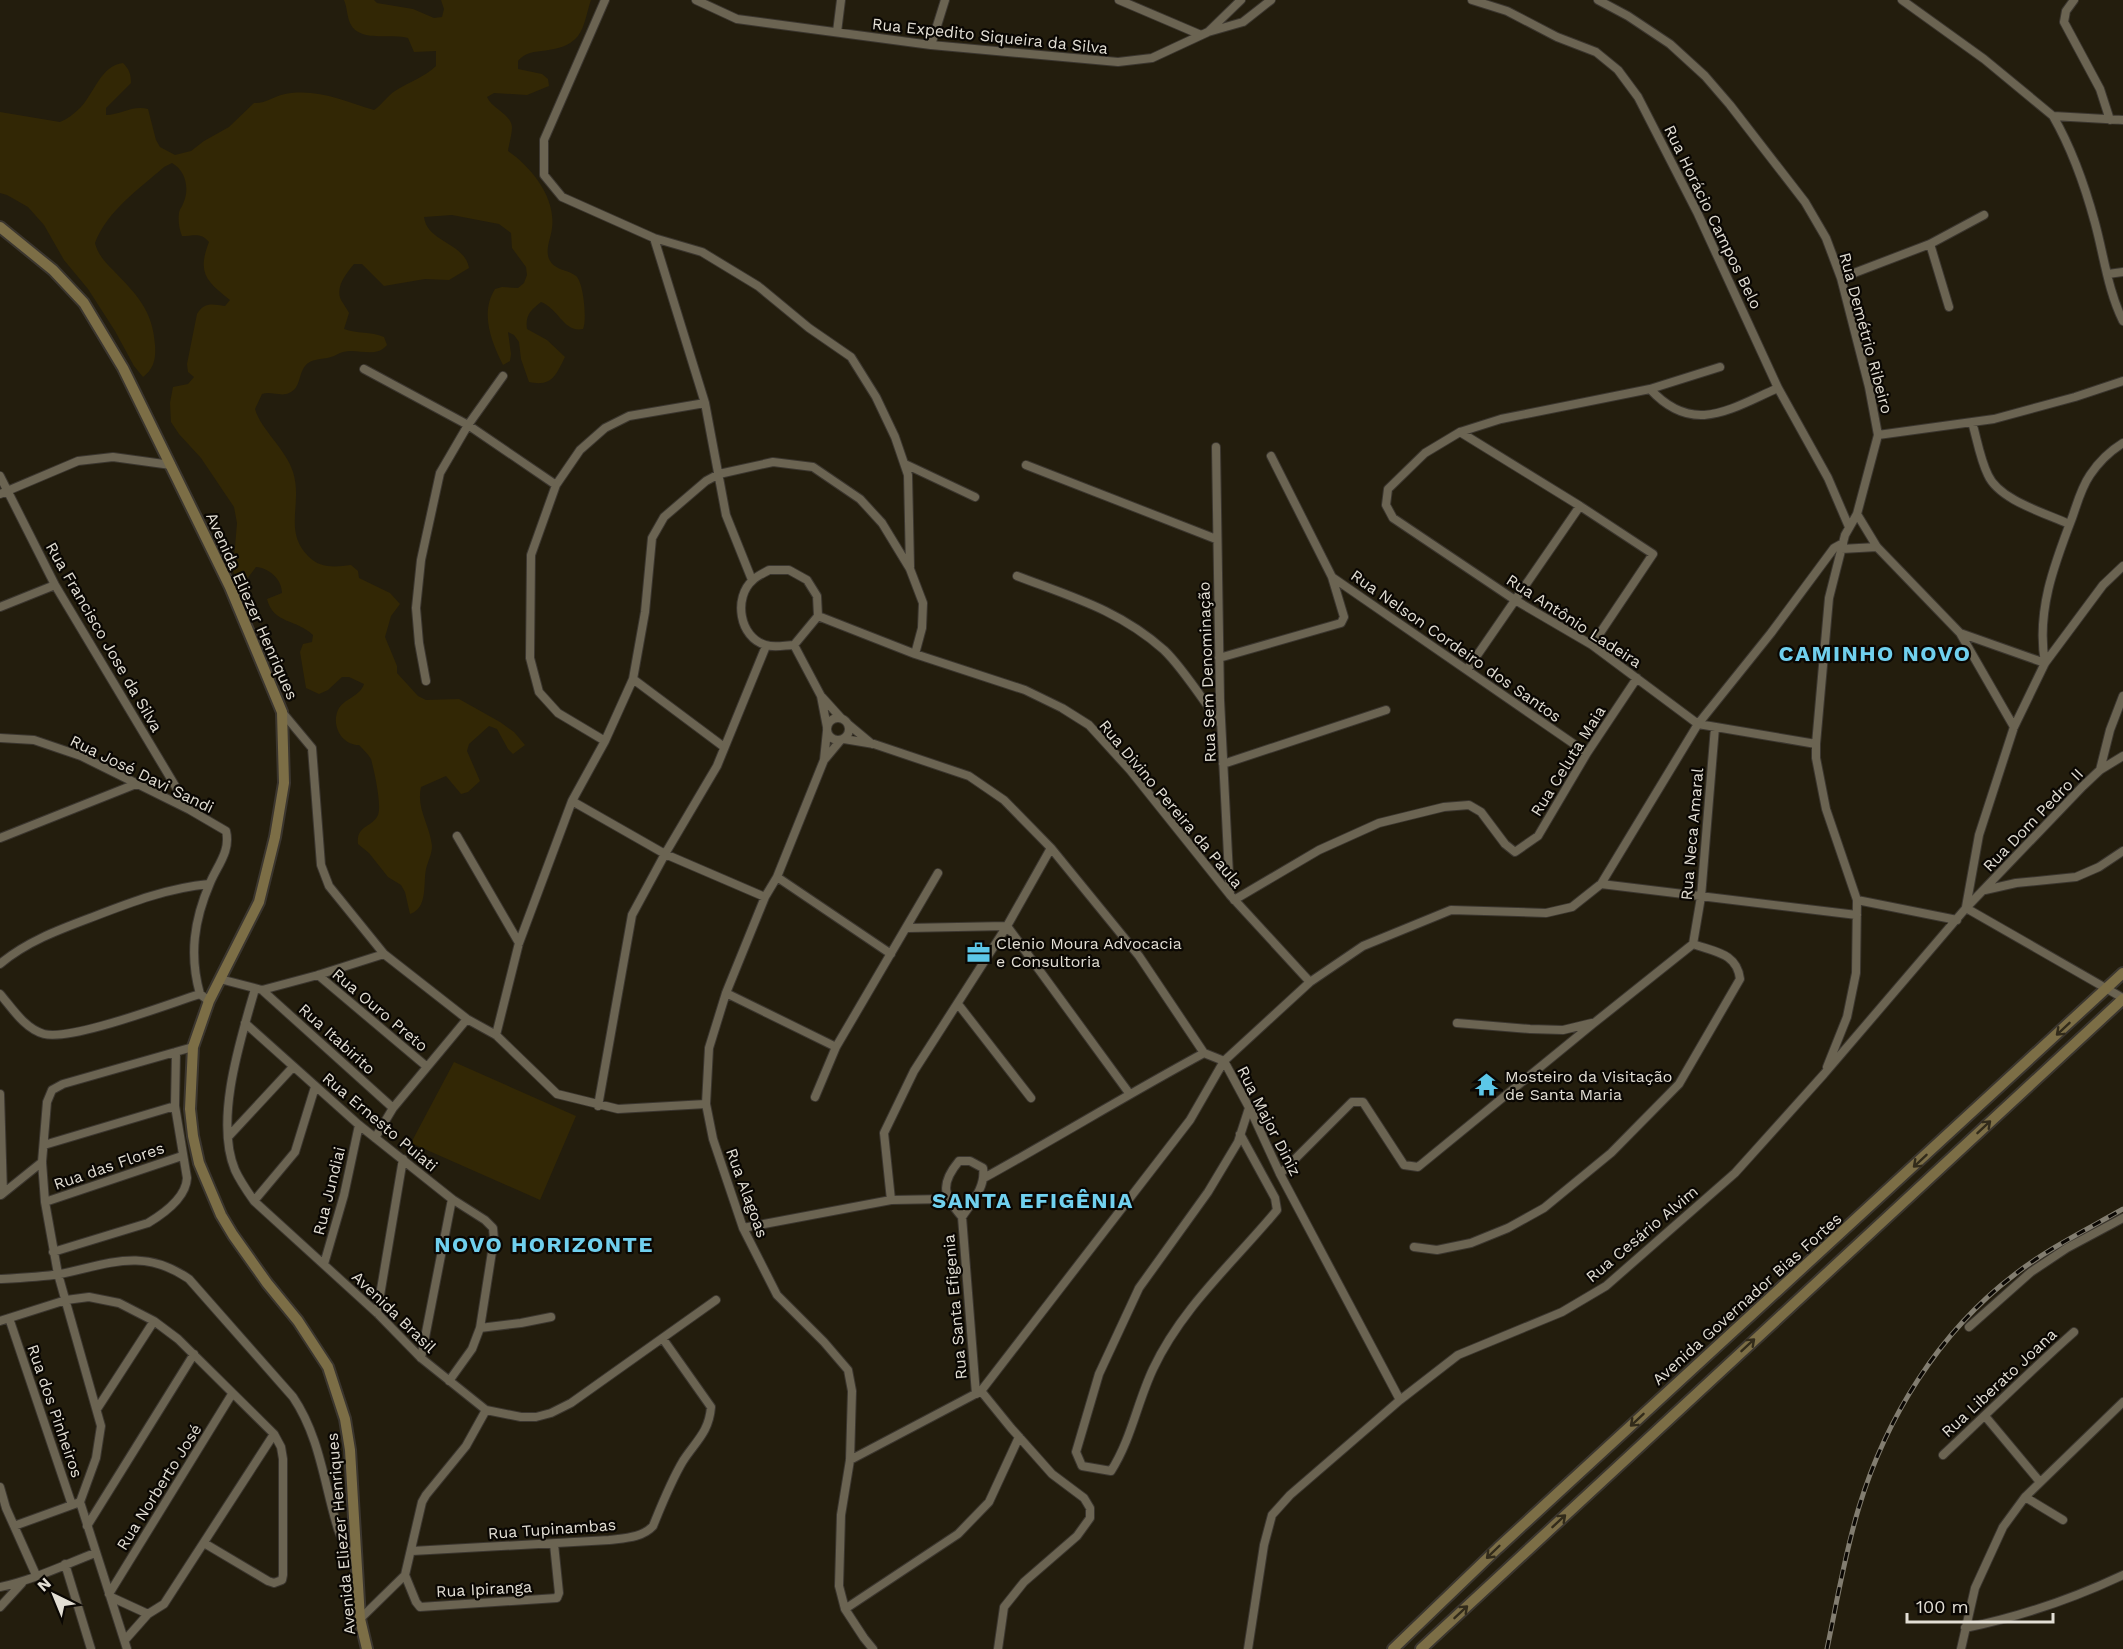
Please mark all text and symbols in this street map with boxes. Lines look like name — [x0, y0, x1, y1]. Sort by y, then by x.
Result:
street label: Rua Expedito Siqueira da Silva — [871, 14, 1109, 58]
street label: Rua Horácio Campos Belo — [1660, 122, 1766, 312]
street label: Rua Demétrio Ribeiro — [1835, 250, 1897, 416]
street label: Avenida Eliezer Henriques — [202, 509, 302, 703]
street label: Rua Francisco Jose da Silva — [42, 539, 166, 735]
street label: Rua Nelson Cordeiro dos Santos — [1347, 566, 1565, 726]
street label: Rua Antônio Ladeira — [1503, 570, 1645, 672]
street label: Rua Sem Denominação — [1194, 581, 1220, 763]
district label: CAMINHO NOVO — [1779, 641, 1971, 666]
street label: Rua Celuta Maia — [1526, 702, 1610, 820]
street label: Rua Divino Pereira da Paula — [1095, 716, 1247, 892]
street label: Rua José Davi Sandi — [67, 731, 217, 817]
street label: Rua Dom Pedro II — [1979, 764, 2087, 876]
street label: Rua Neca Amaral — [1677, 767, 1707, 901]
place label: Clenio Moura Advocacia e Consultoria — [996, 934, 1182, 971]
office icon: Clenio Moura Advocacia e Consultoria — [965, 939, 991, 965]
street label: Rua Ouro Preto — [328, 964, 432, 1056]
street label: Rua Itabirito — [295, 1000, 379, 1078]
one-way arrow — [2056, 1021, 2071, 1036]
street label: Rua Major Diniz — [1233, 1063, 1305, 1179]
place label: Mosteiro da Visitação de Santa Maria — [1505, 1067, 1672, 1104]
street label: Rua Ernesto Puiati — [319, 1068, 441, 1176]
temple icon: Mosteiro da Visitação de Santa Maria — [1474, 1072, 1500, 1098]
one-way arrow — [1976, 1121, 1991, 1135]
street label: Rua das Flores — [51, 1138, 167, 1194]
street label: Rua Jundiai — [309, 1145, 349, 1237]
street label: Rua Alagoas — [722, 1146, 772, 1240]
one-way arrow — [1913, 1154, 1928, 1168]
street label: Rua Cesário Alvim — [1582, 1182, 1702, 1286]
district label: SANTA EFIGÊNIA — [932, 1188, 1134, 1213]
street label: Avenida Governador Bias Fortes — [1649, 1209, 1845, 1389]
district label: NOVO HORIZONTE — [434, 1232, 654, 1257]
street label: Rua Santa Efigenia — [939, 1234, 971, 1380]
street label: Avenida Brasil — [348, 1267, 440, 1357]
street label: Rua Liberato Joana — [1937, 1325, 2061, 1441]
one-way arrow — [1740, 1338, 1755, 1352]
street label: Rua dos Pinheiros — [23, 1342, 87, 1480]
one-way arrow — [1630, 1413, 1645, 1427]
street label: Rua Norberto José — [112, 1420, 206, 1554]
street label: Avenida Eliezer Henriques — [323, 1432, 359, 1636]
one-way arrow — [1552, 1514, 1567, 1528]
street label: Rua Tupinambas — [487, 1515, 617, 1543]
one-way arrow — [1486, 1545, 1501, 1560]
north arrow — [24, 1565, 84, 1625]
text: N — [33, 1573, 55, 1595]
street label: Rua Ipiranga — [435, 1577, 533, 1601]
scale bar — [1907, 1586, 2052, 1624]
text: 100 m — [1916, 1596, 1969, 1617]
one-way arrow — [1453, 1606, 1468, 1620]

